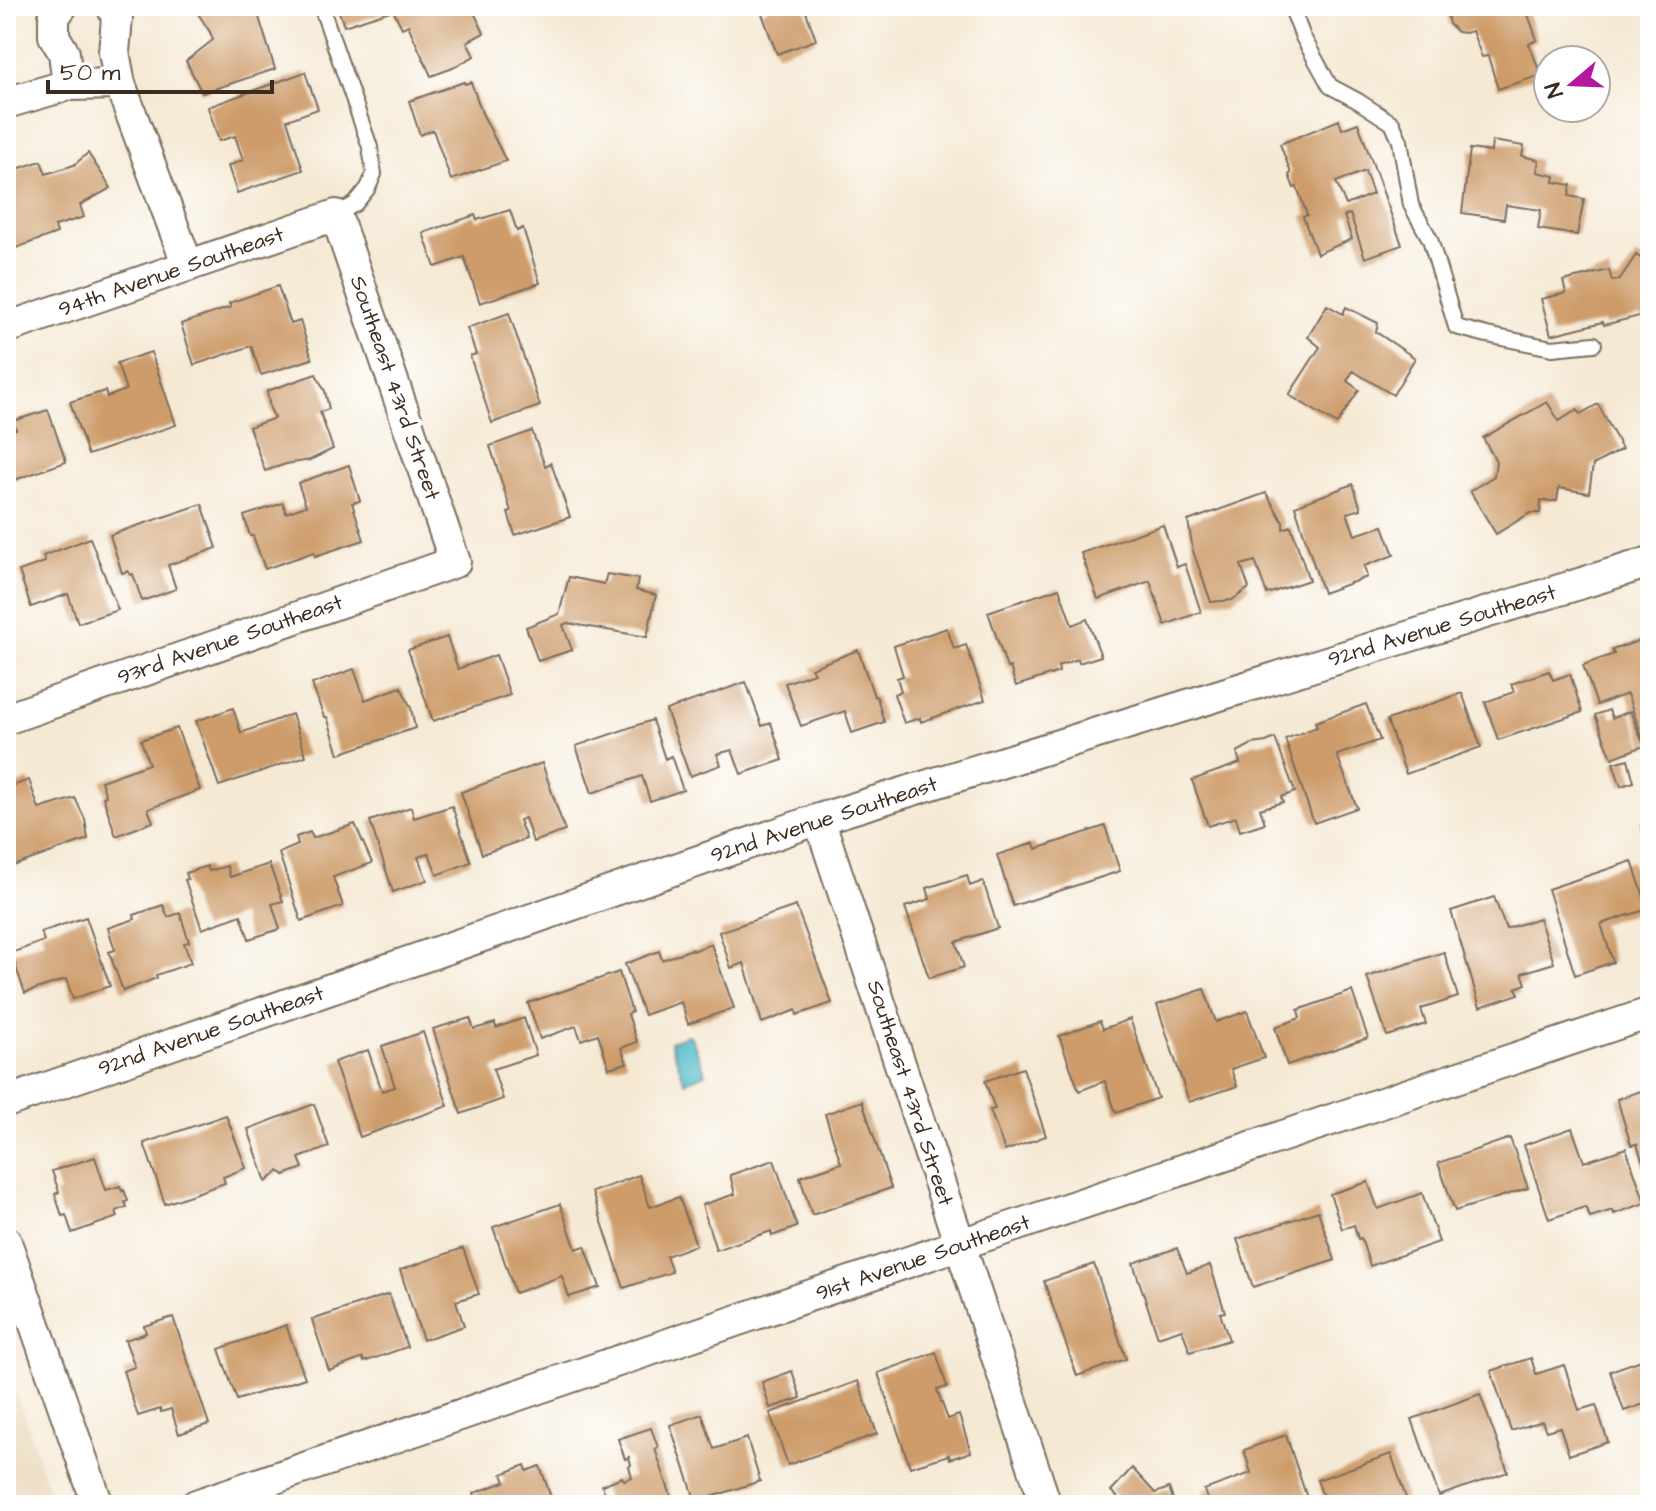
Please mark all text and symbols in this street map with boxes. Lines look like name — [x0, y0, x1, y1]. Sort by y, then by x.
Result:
scale bar — [48, 44, 272, 94]
north arrow — [1532, 44, 1612, 124]
text: 50 m — [60, 56, 121, 90]
text: N — [1538, 78, 1571, 102]
street label: 94th Avenue Southeast — [54, 219, 288, 325]
street label: Southeast 43rd Street — [342, 272, 448, 505]
street label: 92nd Avenue Southeast — [1324, 577, 1560, 675]
street label: 93rd Avenue Southeast — [113, 587, 347, 693]
street label: 92nd Avenue Southeast — [707, 769, 942, 871]
street label: Southeast 43rd Street — [859, 976, 961, 1210]
street label: 92nd Avenue Southeast — [94, 978, 328, 1084]
street label: 91st Avenue Southeast — [812, 1207, 1034, 1309]

